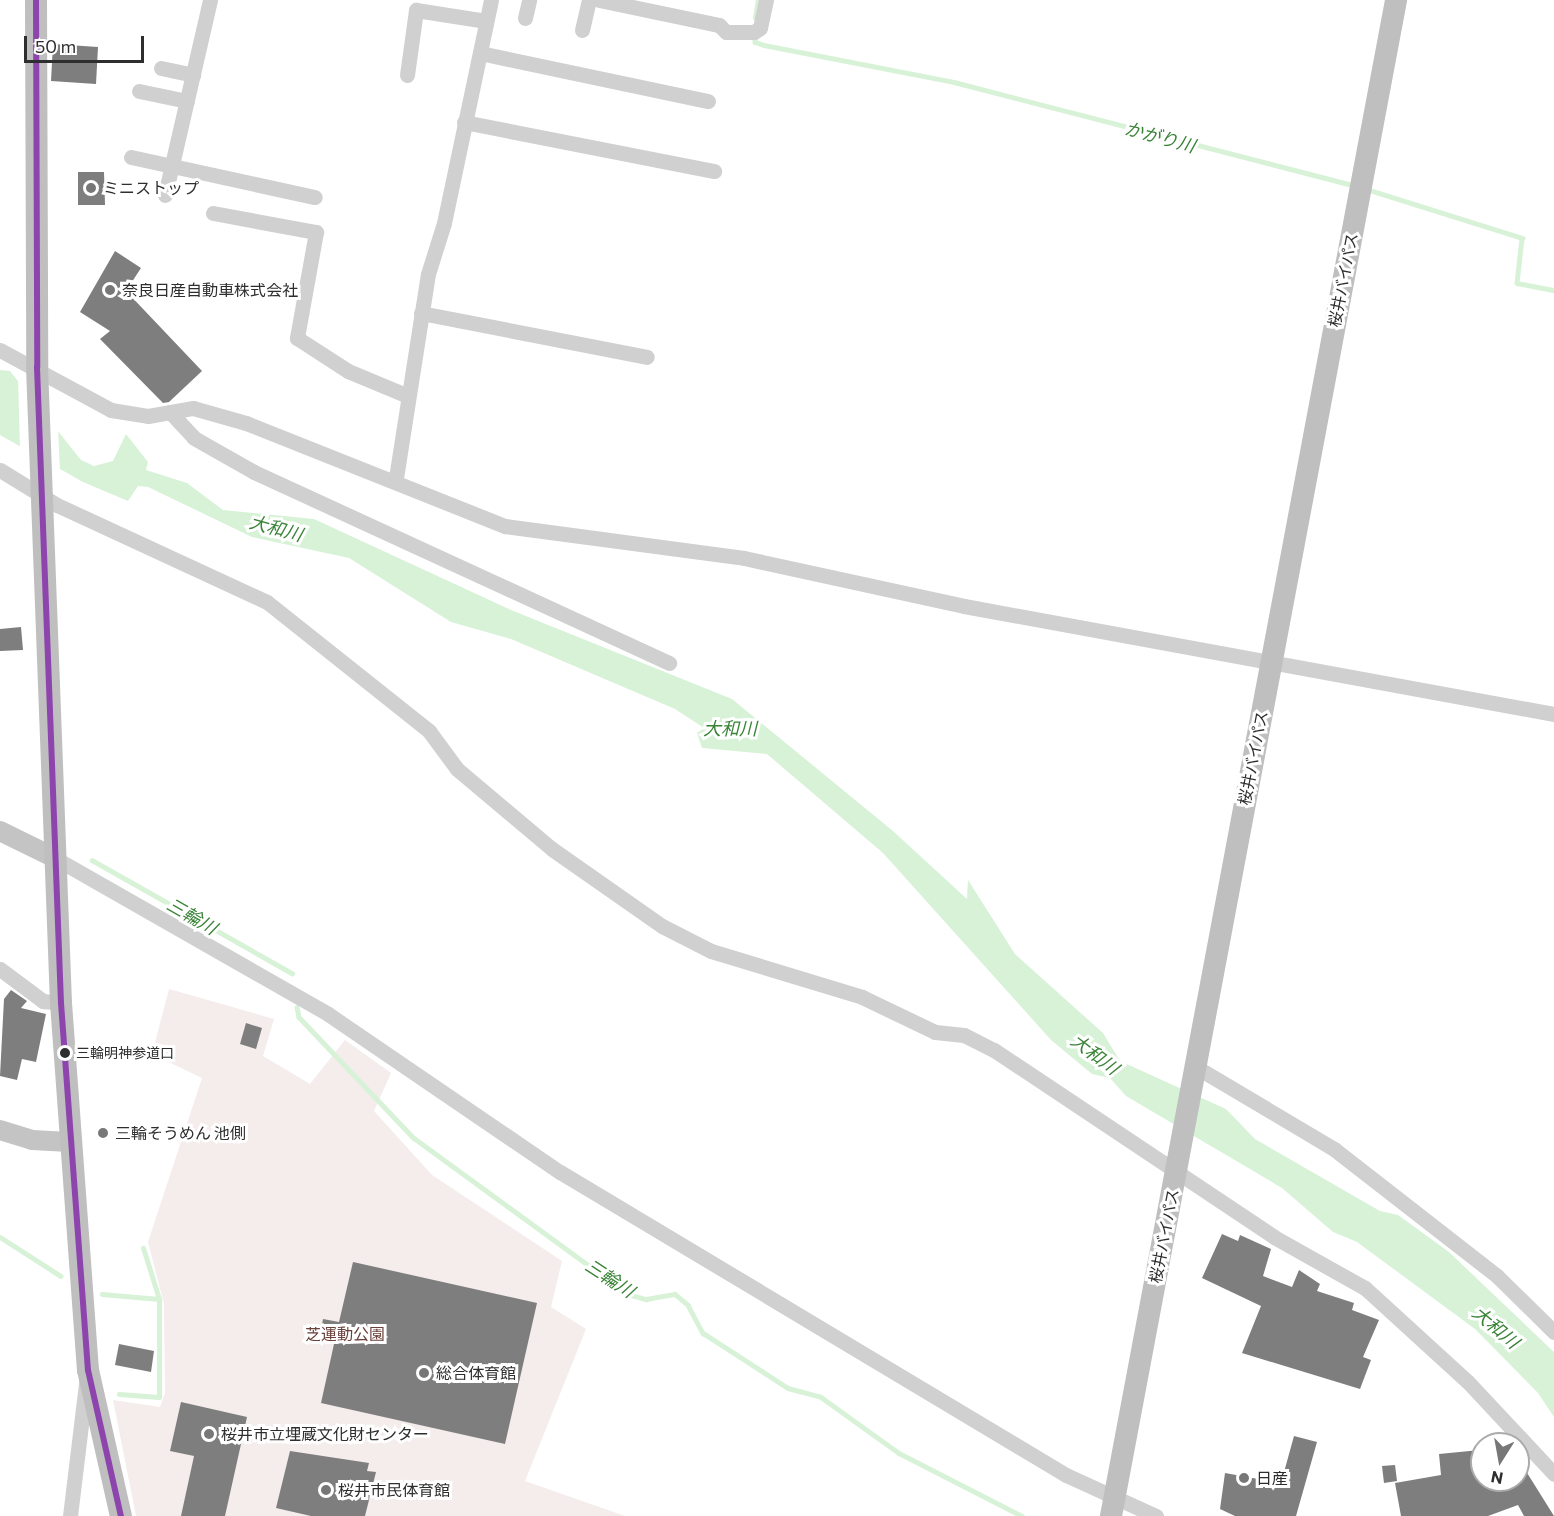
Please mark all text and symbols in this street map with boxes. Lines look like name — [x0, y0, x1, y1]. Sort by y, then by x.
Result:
scale bar — [27, 24, 147, 62]
text: 50 m — [35, 35, 76, 57]
water label: かがり川 — [1122, 117, 1198, 157]
place label: ミニストップ — [103, 178, 199, 198]
marker: ミニストップ — [84, 181, 98, 195]
street label: 桜井バイパス — [1324, 231, 1362, 329]
place label: 奈良日産自動車株式会社 — [122, 280, 298, 300]
marker: 奈良日産自動車株式会社 — [103, 283, 117, 297]
water label: 大和川 — [247, 511, 305, 545]
street label: 桜井バイパス — [1234, 709, 1272, 807]
water label: 大和川 — [703, 717, 757, 739]
water label: 三輪川 — [163, 893, 221, 939]
water label: 大和川 — [1067, 1029, 1123, 1079]
place label: 三輪明神参道口 — [76, 1045, 174, 1061]
marker: 三輪明神参道口 — [59, 1047, 71, 1059]
place label: 三輪そうめん 池側 — [115, 1123, 246, 1143]
marker: 三輪そうめん 池側 — [96, 1126, 110, 1140]
street label: 桜井バイパス — [1145, 1187, 1183, 1285]
water label: 三輪川 — [581, 1254, 639, 1302]
water label: 大和川 — [1468, 1301, 1524, 1353]
park label: 芝運動公園 — [305, 1324, 385, 1344]
place label: 総合体育館 — [436, 1363, 516, 1383]
marker: 総合体育館 — [417, 1366, 431, 1380]
place label: 桜井市立埋蔵文化財センター — [221, 1424, 429, 1444]
marker: 桜井市立埋蔵文化財センター — [202, 1427, 216, 1441]
north arrow — [1470, 1432, 1530, 1492]
place label: 日産 — [1256, 1468, 1288, 1488]
text: N — [1489, 1468, 1505, 1489]
marker: 日産 — [1237, 1471, 1251, 1485]
place label: 桜井市民体育館 — [338, 1480, 450, 1500]
marker: 桜井市民体育館 — [319, 1483, 333, 1497]

